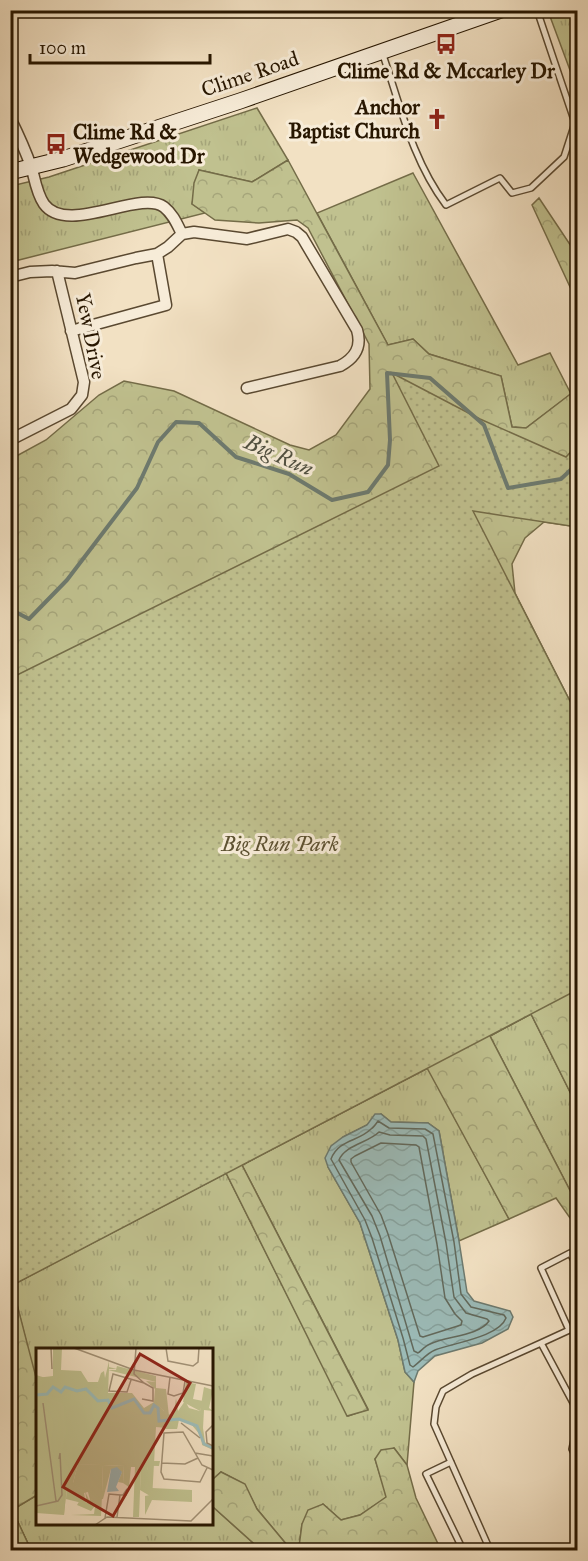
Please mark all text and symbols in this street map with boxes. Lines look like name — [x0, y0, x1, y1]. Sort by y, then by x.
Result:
scale bar — [30, 27, 210, 65]
bus stop icon: Clime Rd & Mccarley Dr — [434, 32, 458, 56]
text: 100 m — [39, 37, 86, 59]
street label: Clime Road — [198, 45, 303, 103]
place label: Clime Rd & Mccarley Dr — [337, 58, 556, 84]
place label: Anchor Baptist Church — [289, 94, 421, 144]
church icon: Anchor Baptist Church — [425, 107, 449, 131]
place label: Clime Rd & Wedgewood Dr — [73, 119, 206, 169]
bus stop icon: Clime Rd & Wedgewood Dr — [44, 132, 68, 156]
street label: Yew Drive — [70, 291, 112, 382]
water label: Big Run — [240, 428, 318, 482]
park label: Big Run Park — [220, 831, 339, 857]
inset map — [36, 1348, 213, 1525]

